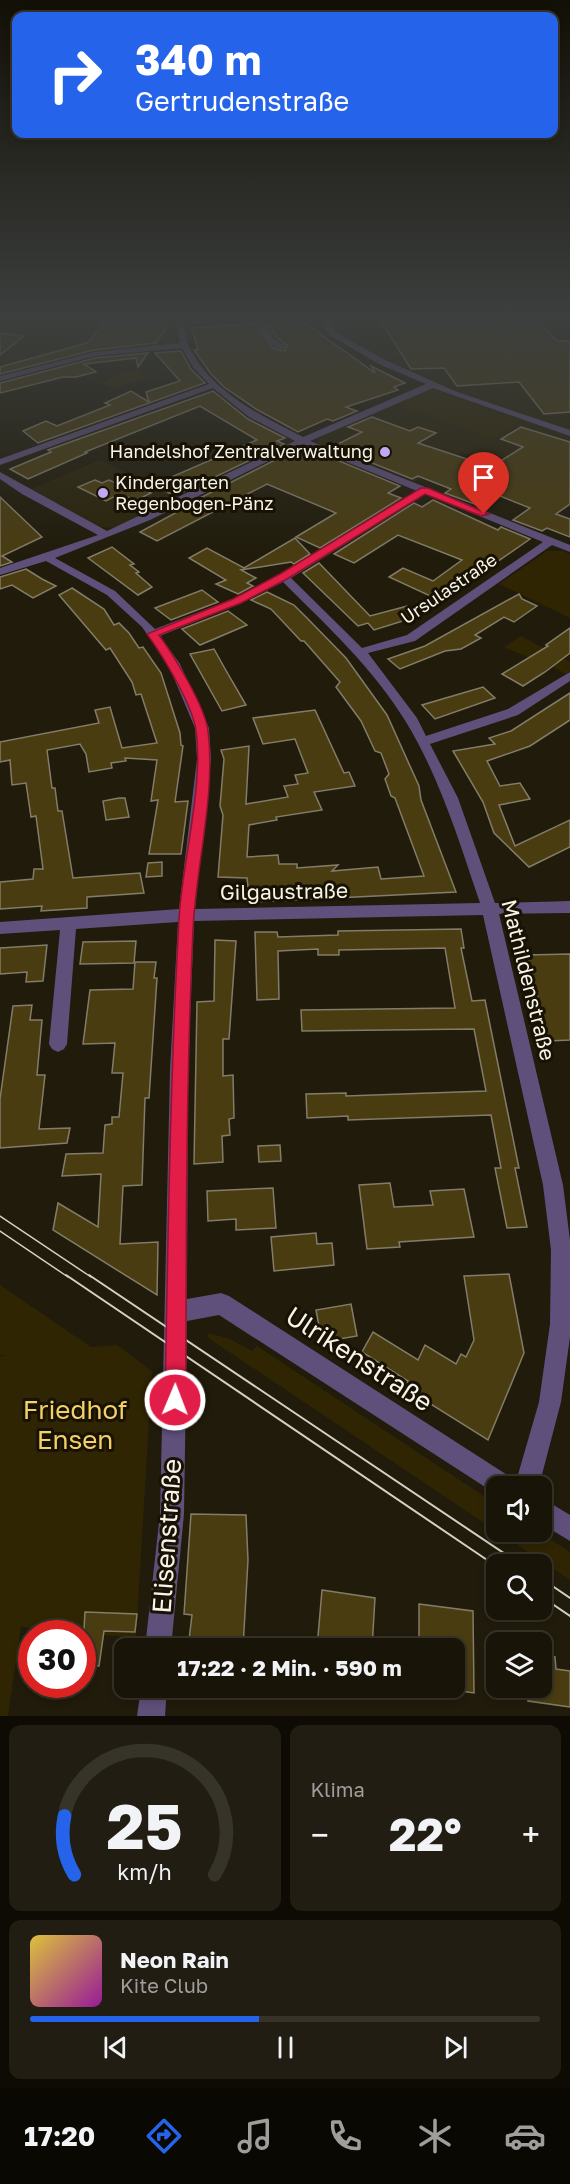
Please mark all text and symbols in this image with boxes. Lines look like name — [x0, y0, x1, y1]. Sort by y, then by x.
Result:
text: 340 m — [135, 34, 261, 84]
icon: right — [36, 36, 114, 114]
text: Gertrudenstraße — [135, 85, 349, 117]
place label: Handelshof Zentralverwaltung — [110, 440, 373, 462]
marker: Handelshof Zentralverwaltung — [378, 445, 392, 459]
pin — [458, 452, 509, 514]
icon: arrive — [467, 461, 500, 494]
place label: Kindergarten Regenbogen-Pänz — [115, 471, 273, 514]
marker: Kindergarten Regenbogen-Pänz — [96, 486, 110, 500]
street label: Ursulastraße — [396, 548, 501, 628]
street label: Gilgaustraße — [220, 877, 348, 905]
street label: Mathildenstraße — [496, 897, 562, 1063]
street label: Ulrikenstraße — [280, 1300, 438, 1417]
position arrow — [143, 1368, 207, 1432]
park label: Friedhof Ensen — [23, 1394, 127, 1455]
street label: Elisenstraße — [146, 1458, 187, 1614]
map controls — [486, 1476, 552, 1698]
button: sound — [486, 1476, 552, 1542]
button: search — [486, 1554, 552, 1620]
speed limit sign: 30 — [18, 1620, 96, 1698]
button: layers — [486, 1632, 552, 1698]
text: 17:22 · 2 Min. · 590 m — [177, 1654, 402, 1681]
text: Klima — [311, 1777, 365, 1801]
text: 25 — [107, 1788, 183, 1863]
text: 22° — [389, 1807, 461, 1861]
text: − — [311, 1815, 329, 1854]
text: + — [522, 1815, 540, 1854]
text: km/h — [117, 1859, 172, 1885]
text: Neon Rain — [120, 1946, 229, 1973]
text: Kite Club — [120, 1973, 208, 1997]
icon: previous — [99, 2031, 132, 2064]
icon: pause — [269, 2031, 302, 2064]
icon: next — [439, 2031, 472, 2064]
icon: directions — [143, 2115, 185, 2157]
icon: music — [234, 2115, 276, 2157]
icon: phone — [324, 2115, 366, 2157]
icon: climate — [414, 2115, 456, 2157]
icon: car — [504, 2115, 546, 2157]
text: 17:20 — [24, 2120, 95, 2152]

